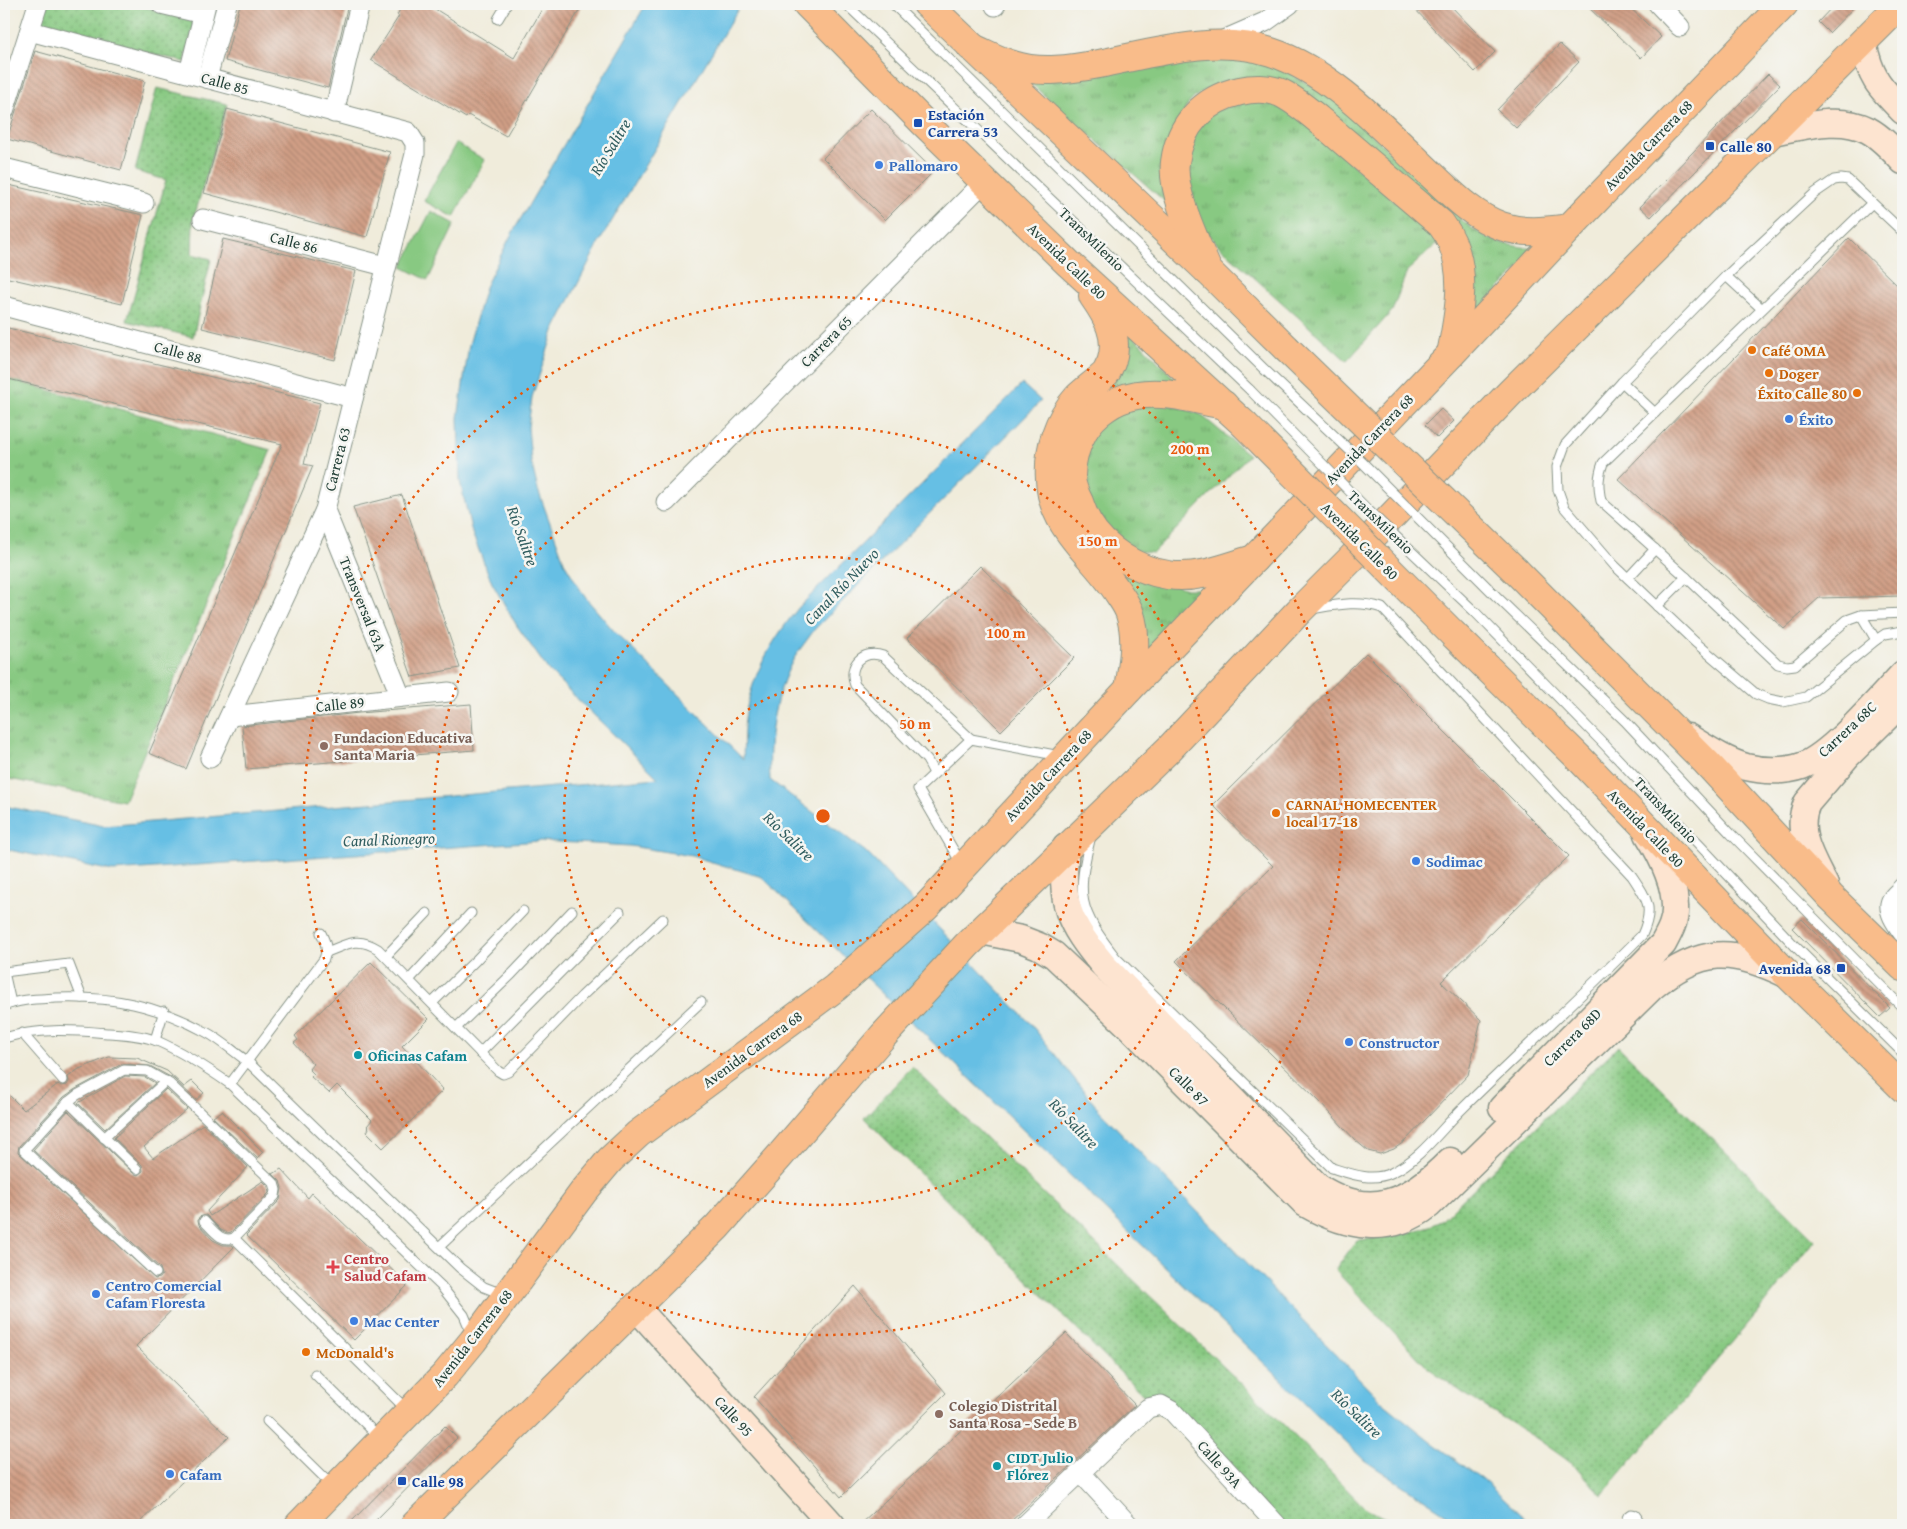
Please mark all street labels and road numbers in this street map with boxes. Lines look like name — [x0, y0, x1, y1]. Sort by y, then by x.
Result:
street label: Calle 85 — [199, 67, 251, 99]
street label: Avenida Carrera 68 — [1599, 95, 1697, 195]
street label: TransMilenio — [1055, 202, 1130, 276]
street label: Avenida Calle 80 — [1023, 218, 1111, 304]
street label: Calle 86 — [268, 226, 320, 258]
street label: Carrera 65 — [795, 310, 857, 372]
street label: Calle 88 — [152, 336, 204, 368]
street label: Avenida Carrera 68 — [1320, 389, 1418, 489]
street label: Carrera 63 — [319, 425, 355, 493]
street label: TransMilenio — [1344, 485, 1419, 559]
street label: Avenida Calle 80 — [1317, 498, 1403, 584]
street label: Transversal 63A — [334, 554, 392, 654]
street label: Calle 89 — [315, 691, 365, 717]
street label: Carrera 68C — [1813, 696, 1881, 762]
street label: Avenida Carrera 68 — [1000, 724, 1096, 826]
street label: TransMilenio — [1630, 772, 1703, 848]
street label: Avenida Calle 80 — [1603, 784, 1689, 872]
street label: Carrera 68D — [1538, 1003, 1606, 1071]
street label: Avenida Carrera 68 — [698, 1006, 806, 1092]
street label: Calle 87 — [1164, 1061, 1214, 1111]
street label: Avenida Carrera 68 — [427, 1285, 517, 1391]
street label: Calle 95 — [710, 1391, 758, 1441]
street label: Calle 93A — [1193, 1436, 1247, 1492]

